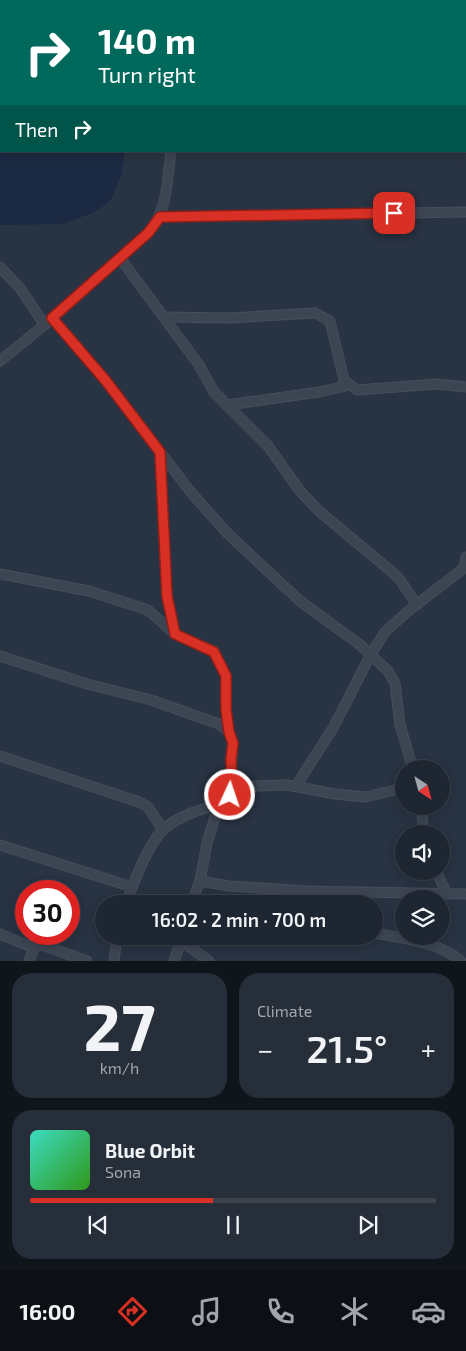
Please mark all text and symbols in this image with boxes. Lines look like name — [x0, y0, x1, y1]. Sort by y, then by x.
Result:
text: 140 m — [98, 19, 196, 61]
icon: right — [15, 20, 80, 85]
text: Turn right — [98, 61, 196, 87]
icon: right — [68, 115, 96, 143]
text: Then — [15, 118, 58, 141]
pin — [373, 192, 415, 234]
icon: arrive — [380, 199, 408, 227]
north arrow — [395, 760, 450, 815]
map controls — [395, 760, 450, 945]
position arrow — [203, 768, 255, 820]
button: sound — [395, 825, 450, 880]
speed limit sign: 30 — [15, 880, 80, 945]
button: layers — [395, 890, 450, 945]
text: 16:02 · 2 min · 700 m — [152, 908, 326, 931]
text: 27 — [83, 986, 156, 1064]
text: Climate — [257, 1001, 312, 1020]
text: 21.5° — [307, 1025, 387, 1071]
text: − — [257, 1032, 273, 1066]
text: + — [421, 1032, 436, 1066]
text: km/h — [100, 1058, 139, 1077]
text: Blue Orbit — [105, 1139, 195, 1162]
text: Sona — [105, 1162, 141, 1181]
icon: previous — [84, 1211, 112, 1239]
icon: pause — [219, 1211, 247, 1239]
icon: next — [354, 1211, 382, 1239]
icon: directions — [115, 1294, 150, 1329]
icon: music — [189, 1294, 224, 1329]
icon: phone — [263, 1294, 298, 1329]
icon: climate — [337, 1294, 372, 1329]
icon: car — [411, 1294, 446, 1329]
text: 16:00 — [20, 1298, 75, 1324]

